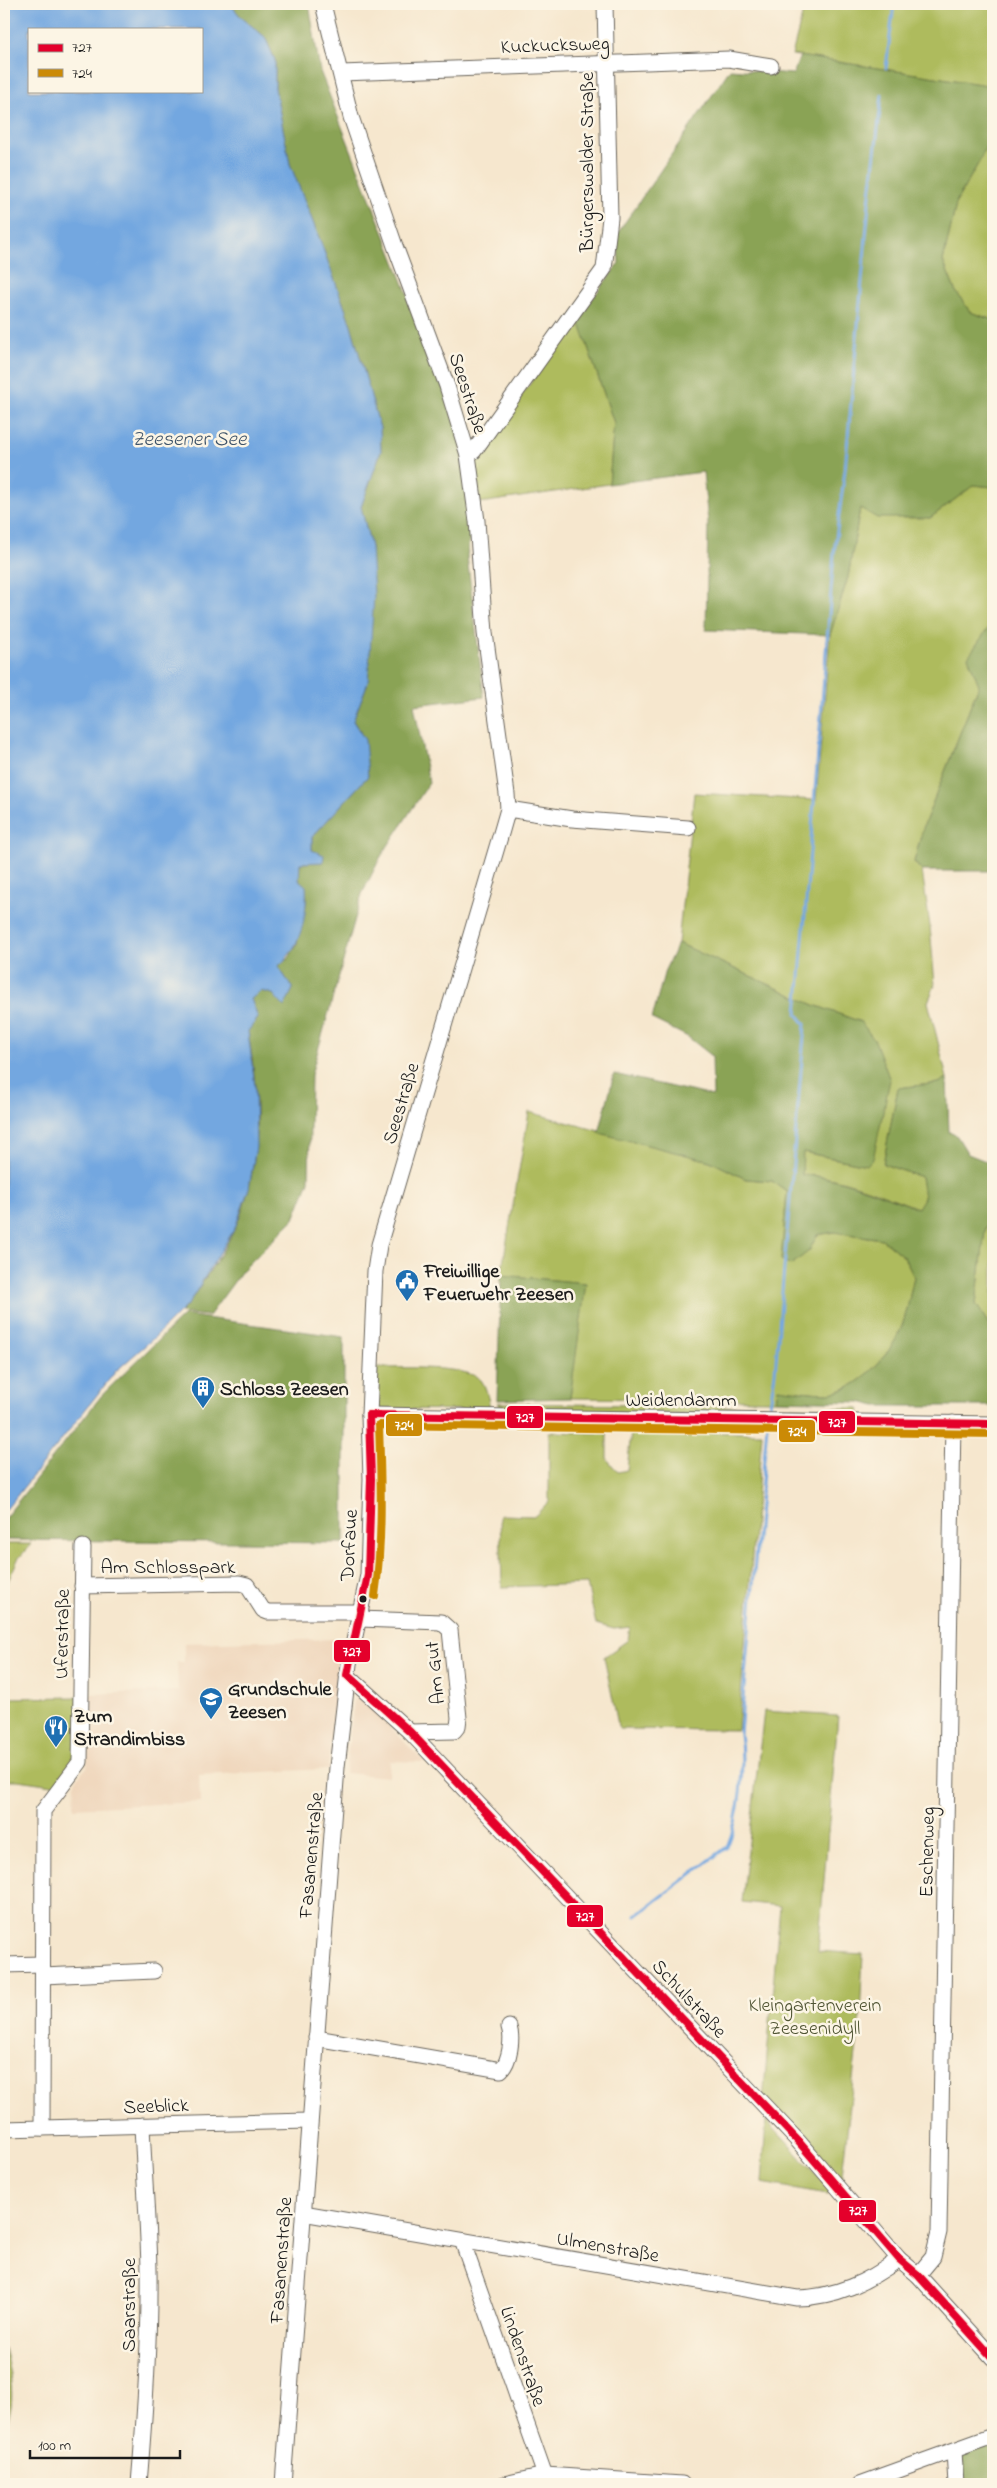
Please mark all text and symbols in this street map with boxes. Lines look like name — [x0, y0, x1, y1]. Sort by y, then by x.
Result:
legend — [28, 28, 202, 92]
street label: Kuckucksweg — [500, 30, 610, 64]
text: 727 — [72, 37, 92, 59]
text: 724 — [72, 63, 92, 85]
street label: Bürgerswalder Straße — [574, 72, 604, 253]
street label: Seestraße — [440, 349, 493, 438]
water label: Zeesener See — [132, 425, 248, 455]
street label: Seestraße — [376, 1059, 429, 1148]
place label: Freiwillige Feuerwehr Zeesen — [423, 1258, 574, 1310]
public building icon: Freiwillige Feuerwehr Zeesen — [394, 1268, 420, 1302]
building icon: Schloss Zeesen — [190, 1375, 216, 1409]
place label: Schloss Zeesen — [220, 1376, 349, 1405]
street label: Weidendamm — [625, 1387, 737, 1416]
line badge: 727 — [506, 1405, 544, 1429]
text: 727 — [516, 1408, 534, 1429]
line badge: 727 — [818, 1410, 856, 1434]
line badge: 724 — [385, 1413, 423, 1437]
text: 727 — [828, 1413, 846, 1434]
text: 724 — [395, 1416, 413, 1437]
line badge: 724 — [778, 1419, 816, 1443]
text: 724 — [788, 1422, 806, 1443]
street label: Dorfaue — [334, 1509, 367, 1583]
street label: Am Schlosspark — [101, 1554, 236, 1583]
street label: Uferstraße — [48, 1589, 79, 1679]
unlabelled marker — [358, 1594, 368, 1604]
line badge: 727 — [333, 1639, 371, 1663]
street label: Am Gut — [419, 1639, 454, 1706]
text: 727 — [343, 1642, 361, 1663]
place label: Grundschule Zeesen — [228, 1676, 333, 1728]
school or university icon: Grundschule Zeesen — [198, 1686, 224, 1720]
place label: Zum Strandimbiss — [74, 1703, 185, 1755]
restaurant icon: Zum Strandimbiss — [43, 1714, 69, 1748]
street label: Fasanenstraße — [292, 1791, 332, 1921]
street label: Eschenweg — [913, 1807, 945, 1898]
line badge: 727 — [566, 1904, 604, 1928]
text: 727 — [576, 1907, 594, 1928]
street label: Schulstraße — [644, 1954, 733, 2046]
park label: Kleingartenverein Zeesenidyll — [749, 1992, 882, 2044]
street label: Seeblick — [123, 2092, 189, 2123]
street label: Fasanenstraße — [264, 2196, 301, 2325]
line badge: 727 — [838, 2199, 877, 2223]
text: 727 — [849, 2201, 867, 2222]
street label: Ulmenstraße — [554, 2225, 661, 2272]
street label: Saarstraße — [116, 2258, 145, 2352]
street label: Lindenstraße — [491, 2303, 552, 2411]
scale bar — [30, 2428, 180, 2460]
text: 100 m — [38, 2435, 71, 2457]

